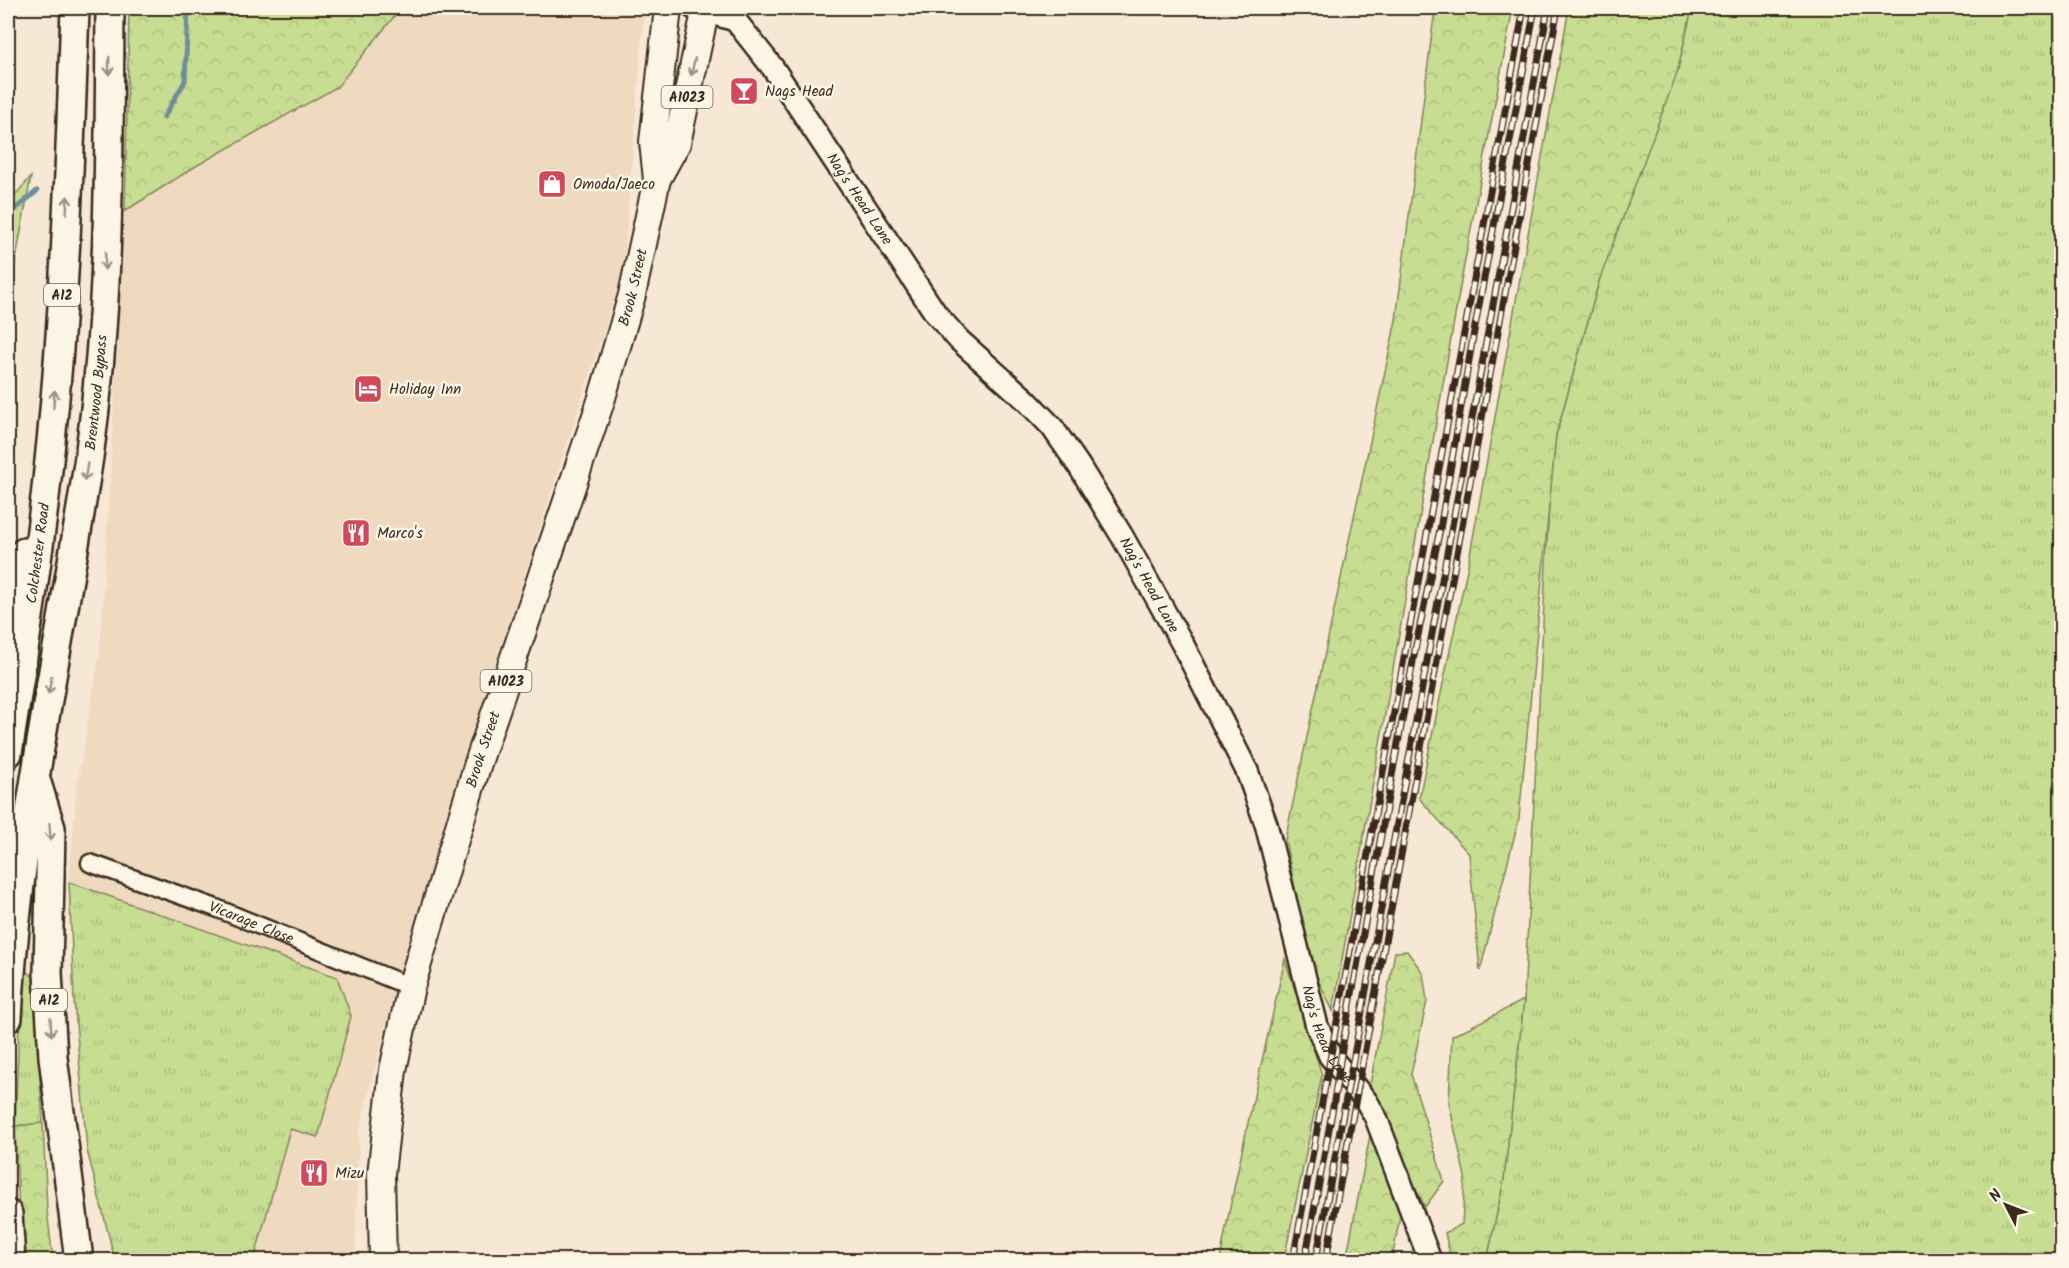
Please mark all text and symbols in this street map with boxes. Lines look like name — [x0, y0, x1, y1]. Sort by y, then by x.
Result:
one-way arrow — [103, 55, 115, 75]
one-way arrow — [687, 57, 698, 77]
bar icon: Nags Head — [728, 75, 760, 107]
place label: Nags Head — [765, 80, 834, 104]
road number: A1023 — [662, 86, 712, 108]
street label: Nag's Head Lane — [820, 149, 898, 251]
shop icon: Omoda/Jaeco — [536, 168, 568, 200]
place label: Omoda/Jaeco — [573, 173, 655, 197]
one-way arrow — [61, 195, 72, 215]
street label: Brook Street — [613, 246, 655, 329]
one-way arrow — [100, 250, 111, 270]
road number: A12 — [44, 284, 80, 306]
street label: Brentwood Bypass — [79, 333, 115, 452]
hotel icon: Holiday Inn — [352, 373, 384, 405]
place label: Holiday Inn — [389, 378, 461, 402]
one-way arrow — [49, 390, 60, 410]
one-way arrow — [80, 461, 91, 481]
street label: Colchester Road — [20, 501, 57, 605]
restaurant icon: Marco's — [340, 517, 372, 549]
place label: Marco's — [377, 522, 423, 546]
street label: Nag's Head Lane — [1112, 533, 1185, 638]
road number: A1023 — [480, 670, 532, 692]
one-way arrow — [45, 675, 56, 694]
street label: Brook Street — [460, 708, 508, 791]
one-way arrow — [44, 822, 55, 841]
street label: Vicarage Close — [205, 895, 297, 951]
street label: Nag's Head Lane — [1294, 983, 1359, 1089]
road number: A12 — [31, 989, 67, 1011]
one-way arrow — [46, 1016, 57, 1036]
restaurant icon: Mizu — [298, 1157, 330, 1189]
place label: Mizu — [335, 1162, 364, 1186]
north arrow — [1976, 1175, 2036, 1235]
text: N — [1983, 1184, 2009, 1208]

